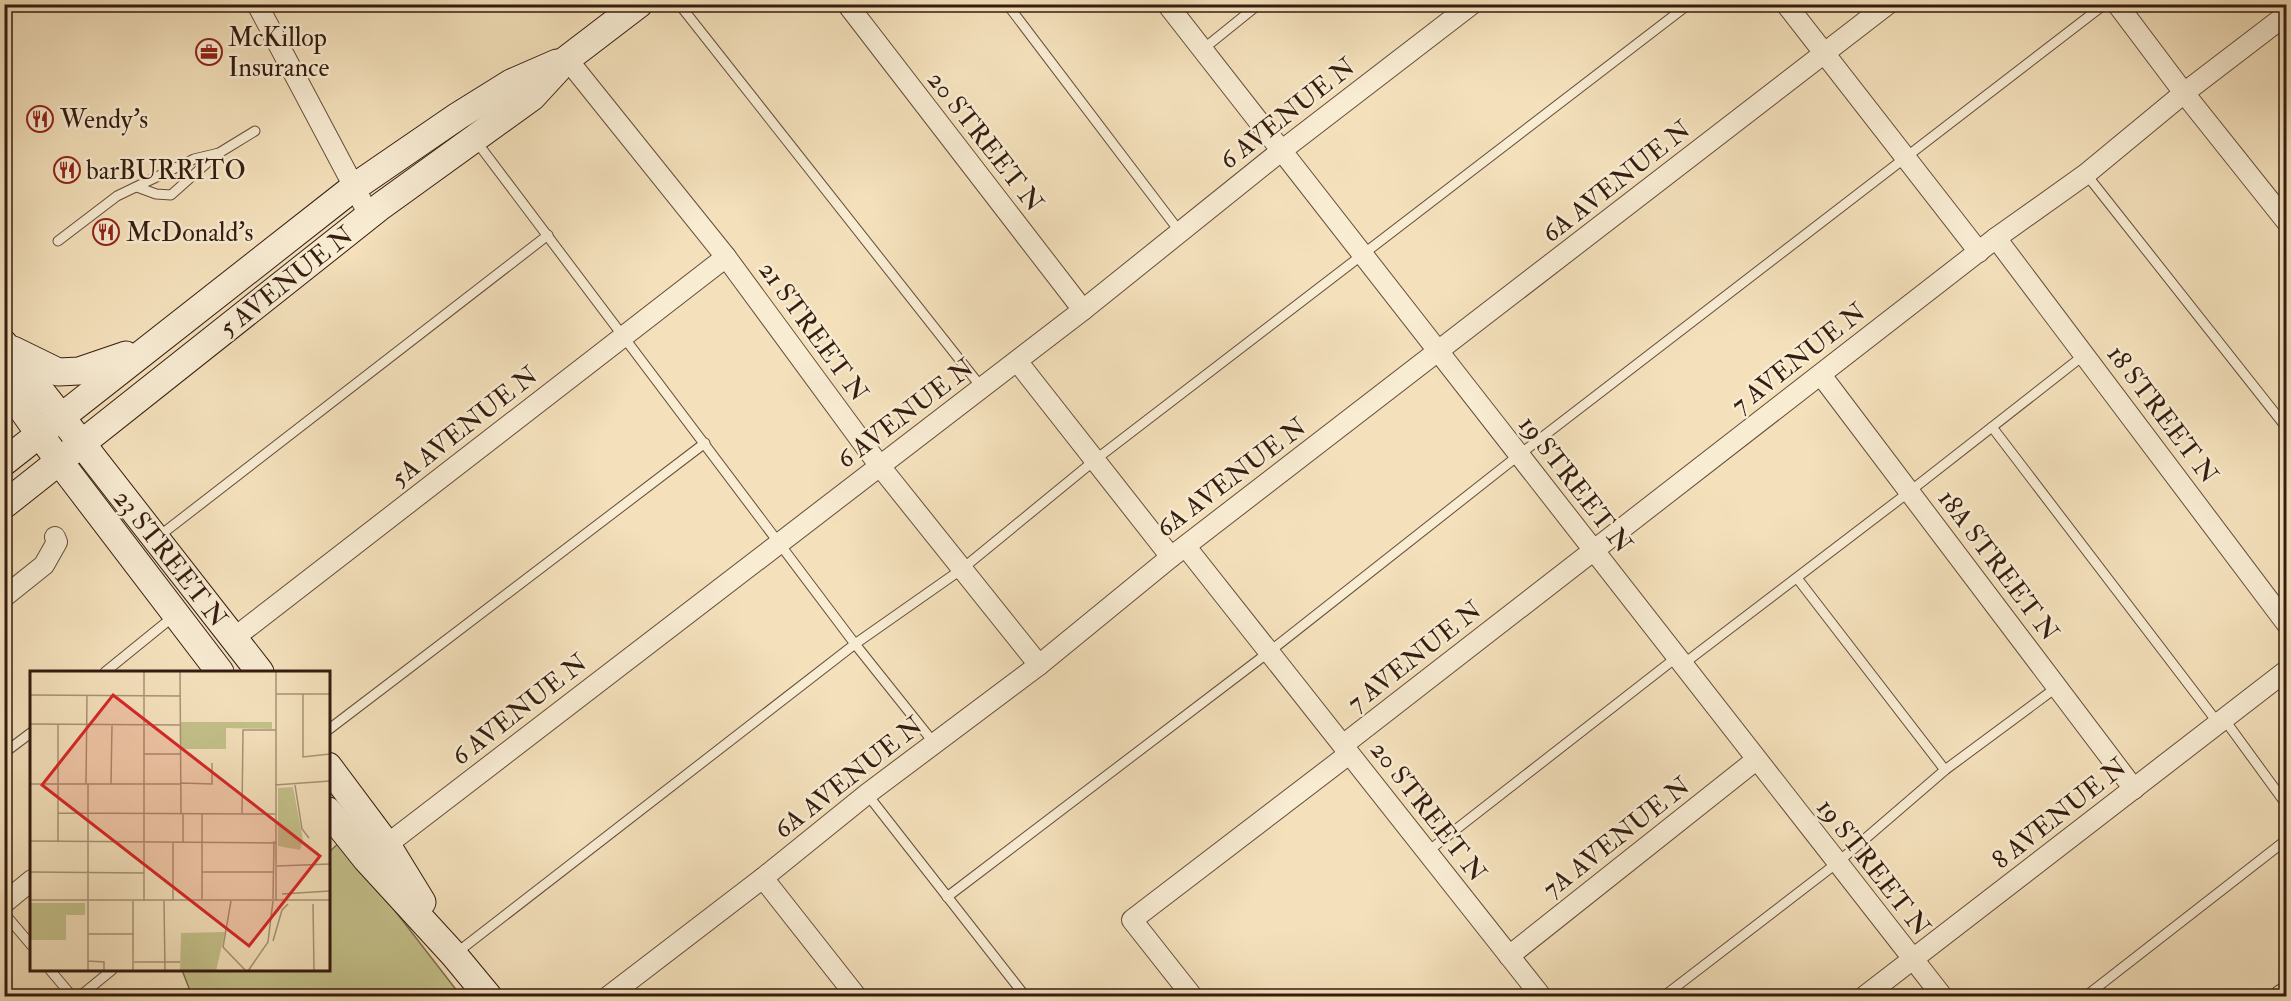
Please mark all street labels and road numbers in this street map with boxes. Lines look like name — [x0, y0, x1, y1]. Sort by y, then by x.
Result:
street label: 6 AVENUE N — [1213, 51, 1362, 177]
street label: 20 STREET N — [920, 65, 1051, 219]
street label: 6A AVENUE N — [1536, 113, 1698, 250]
street label: 5 AVENUE N — [213, 219, 361, 344]
street label: 21 STREET N — [752, 255, 875, 409]
street label: 7 AVENUE N — [1725, 296, 1873, 421]
street label: 18 STREET N — [2100, 339, 2225, 491]
street label: 6 AVENUE N — [831, 352, 981, 476]
street label: 5A AVENUE N — [385, 359, 545, 494]
street label: 19 STREET N — [1512, 409, 1639, 560]
street label: 6A AVENUE N — [1150, 411, 1314, 545]
street label: 23 STREET N — [106, 483, 235, 635]
street label: 18A STREET N — [1931, 484, 2066, 648]
street label: 7 AVENUE N — [1341, 594, 1489, 719]
street label: 6 AVENUE N — [445, 647, 594, 773]
street label: 6A AVENUE N — [768, 709, 930, 846]
street label: 20 STREET N — [1363, 735, 1494, 889]
street label: 8 AVENUE N — [1986, 751, 2134, 876]
street label: 7A AVENUE N — [1536, 770, 1697, 905]
street label: 19 STREET N — [1810, 792, 1937, 943]

